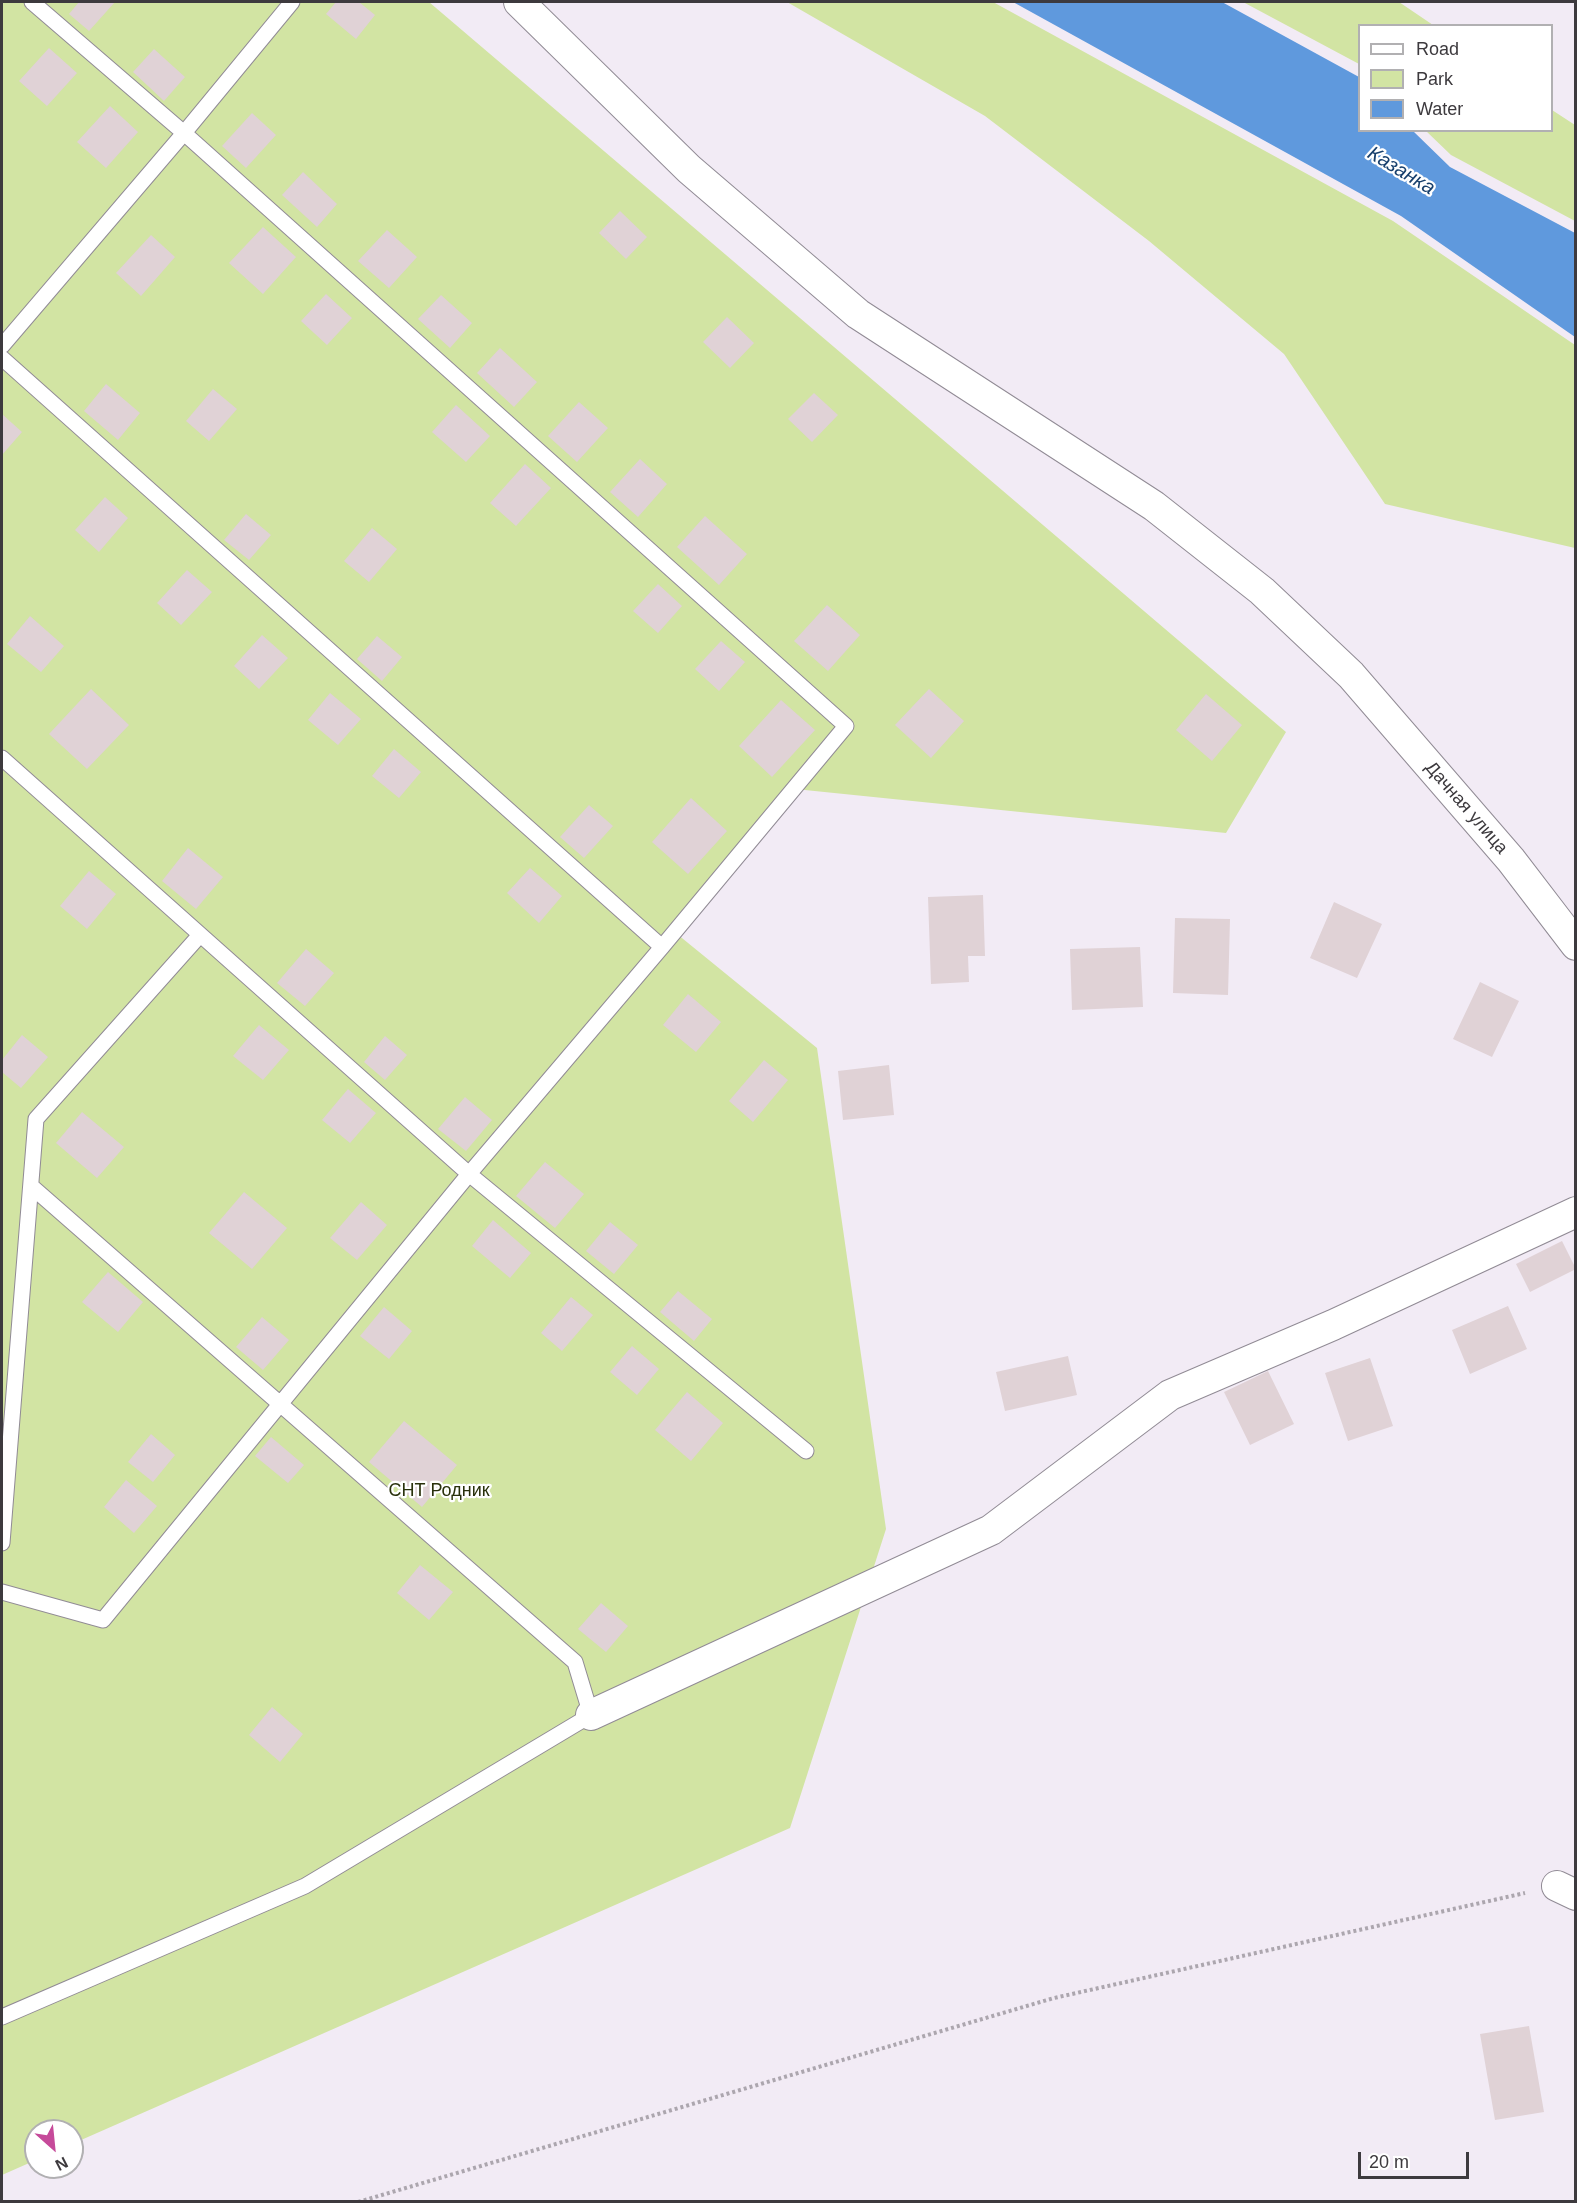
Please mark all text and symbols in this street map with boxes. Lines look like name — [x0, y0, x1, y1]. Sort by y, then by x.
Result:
legend — [1358, 24, 1553, 132]
text: Road — [1416, 39, 1459, 59]
text: Park — [1416, 69, 1453, 89]
text: Water — [1416, 99, 1463, 119]
water label: Казанка — [1363, 142, 1439, 200]
street label: Дачная улица — [1420, 757, 1512, 859]
park label: СНТ Родник — [388, 1480, 490, 1502]
north arrow — [24, 2119, 84, 2179]
scale bar — [1361, 2140, 1472, 2178]
text: 20 m — [1369, 2152, 1409, 2172]
text: N — [52, 2154, 71, 2174]

